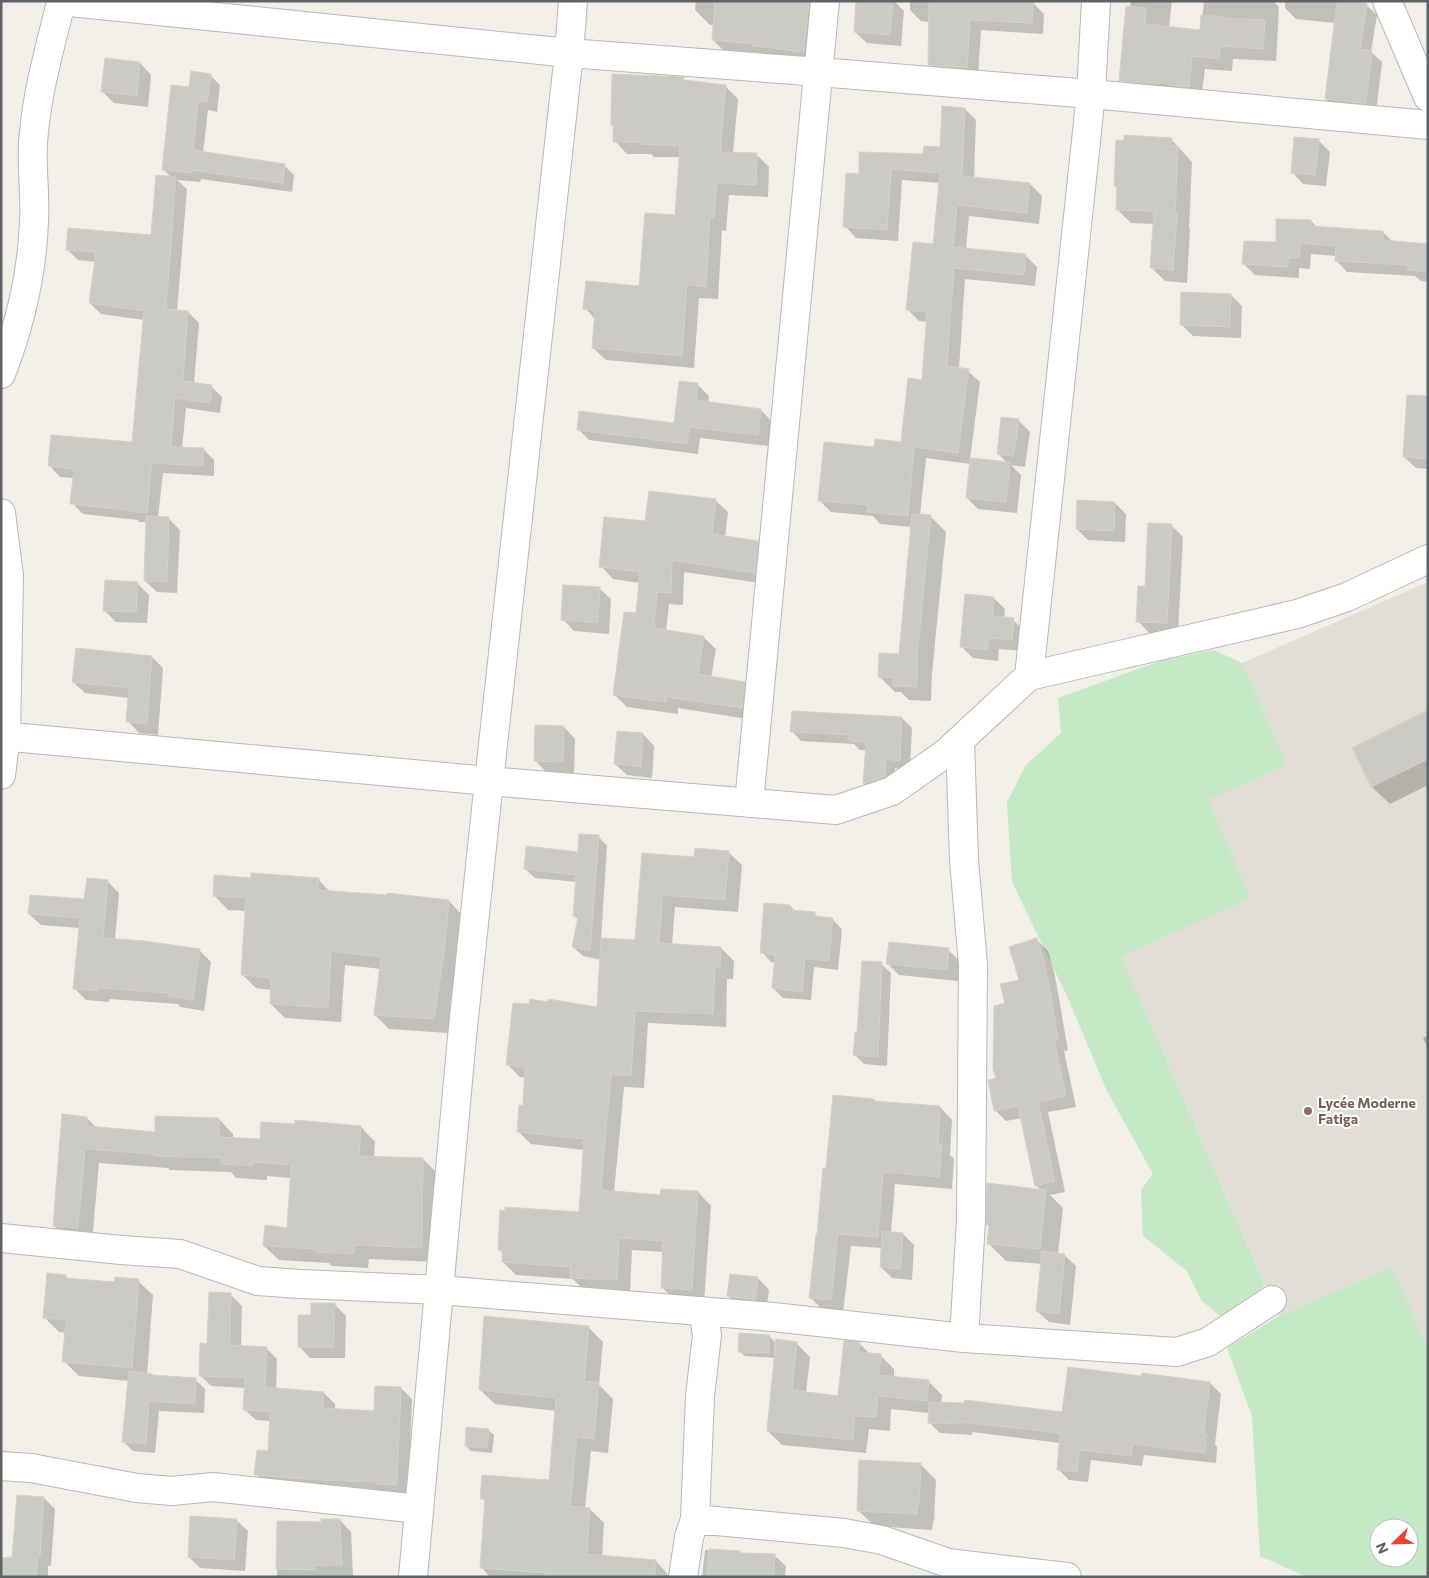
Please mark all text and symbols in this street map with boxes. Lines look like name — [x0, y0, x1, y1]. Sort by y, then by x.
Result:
place label: Lycée Moderne Fatiga — [1318, 1094, 1416, 1127]
marker: Lycée Moderne Fatiga — [1302, 1105, 1314, 1117]
north arrow — [1369, 1518, 1419, 1568]
text: N — [1372, 1540, 1391, 1556]

